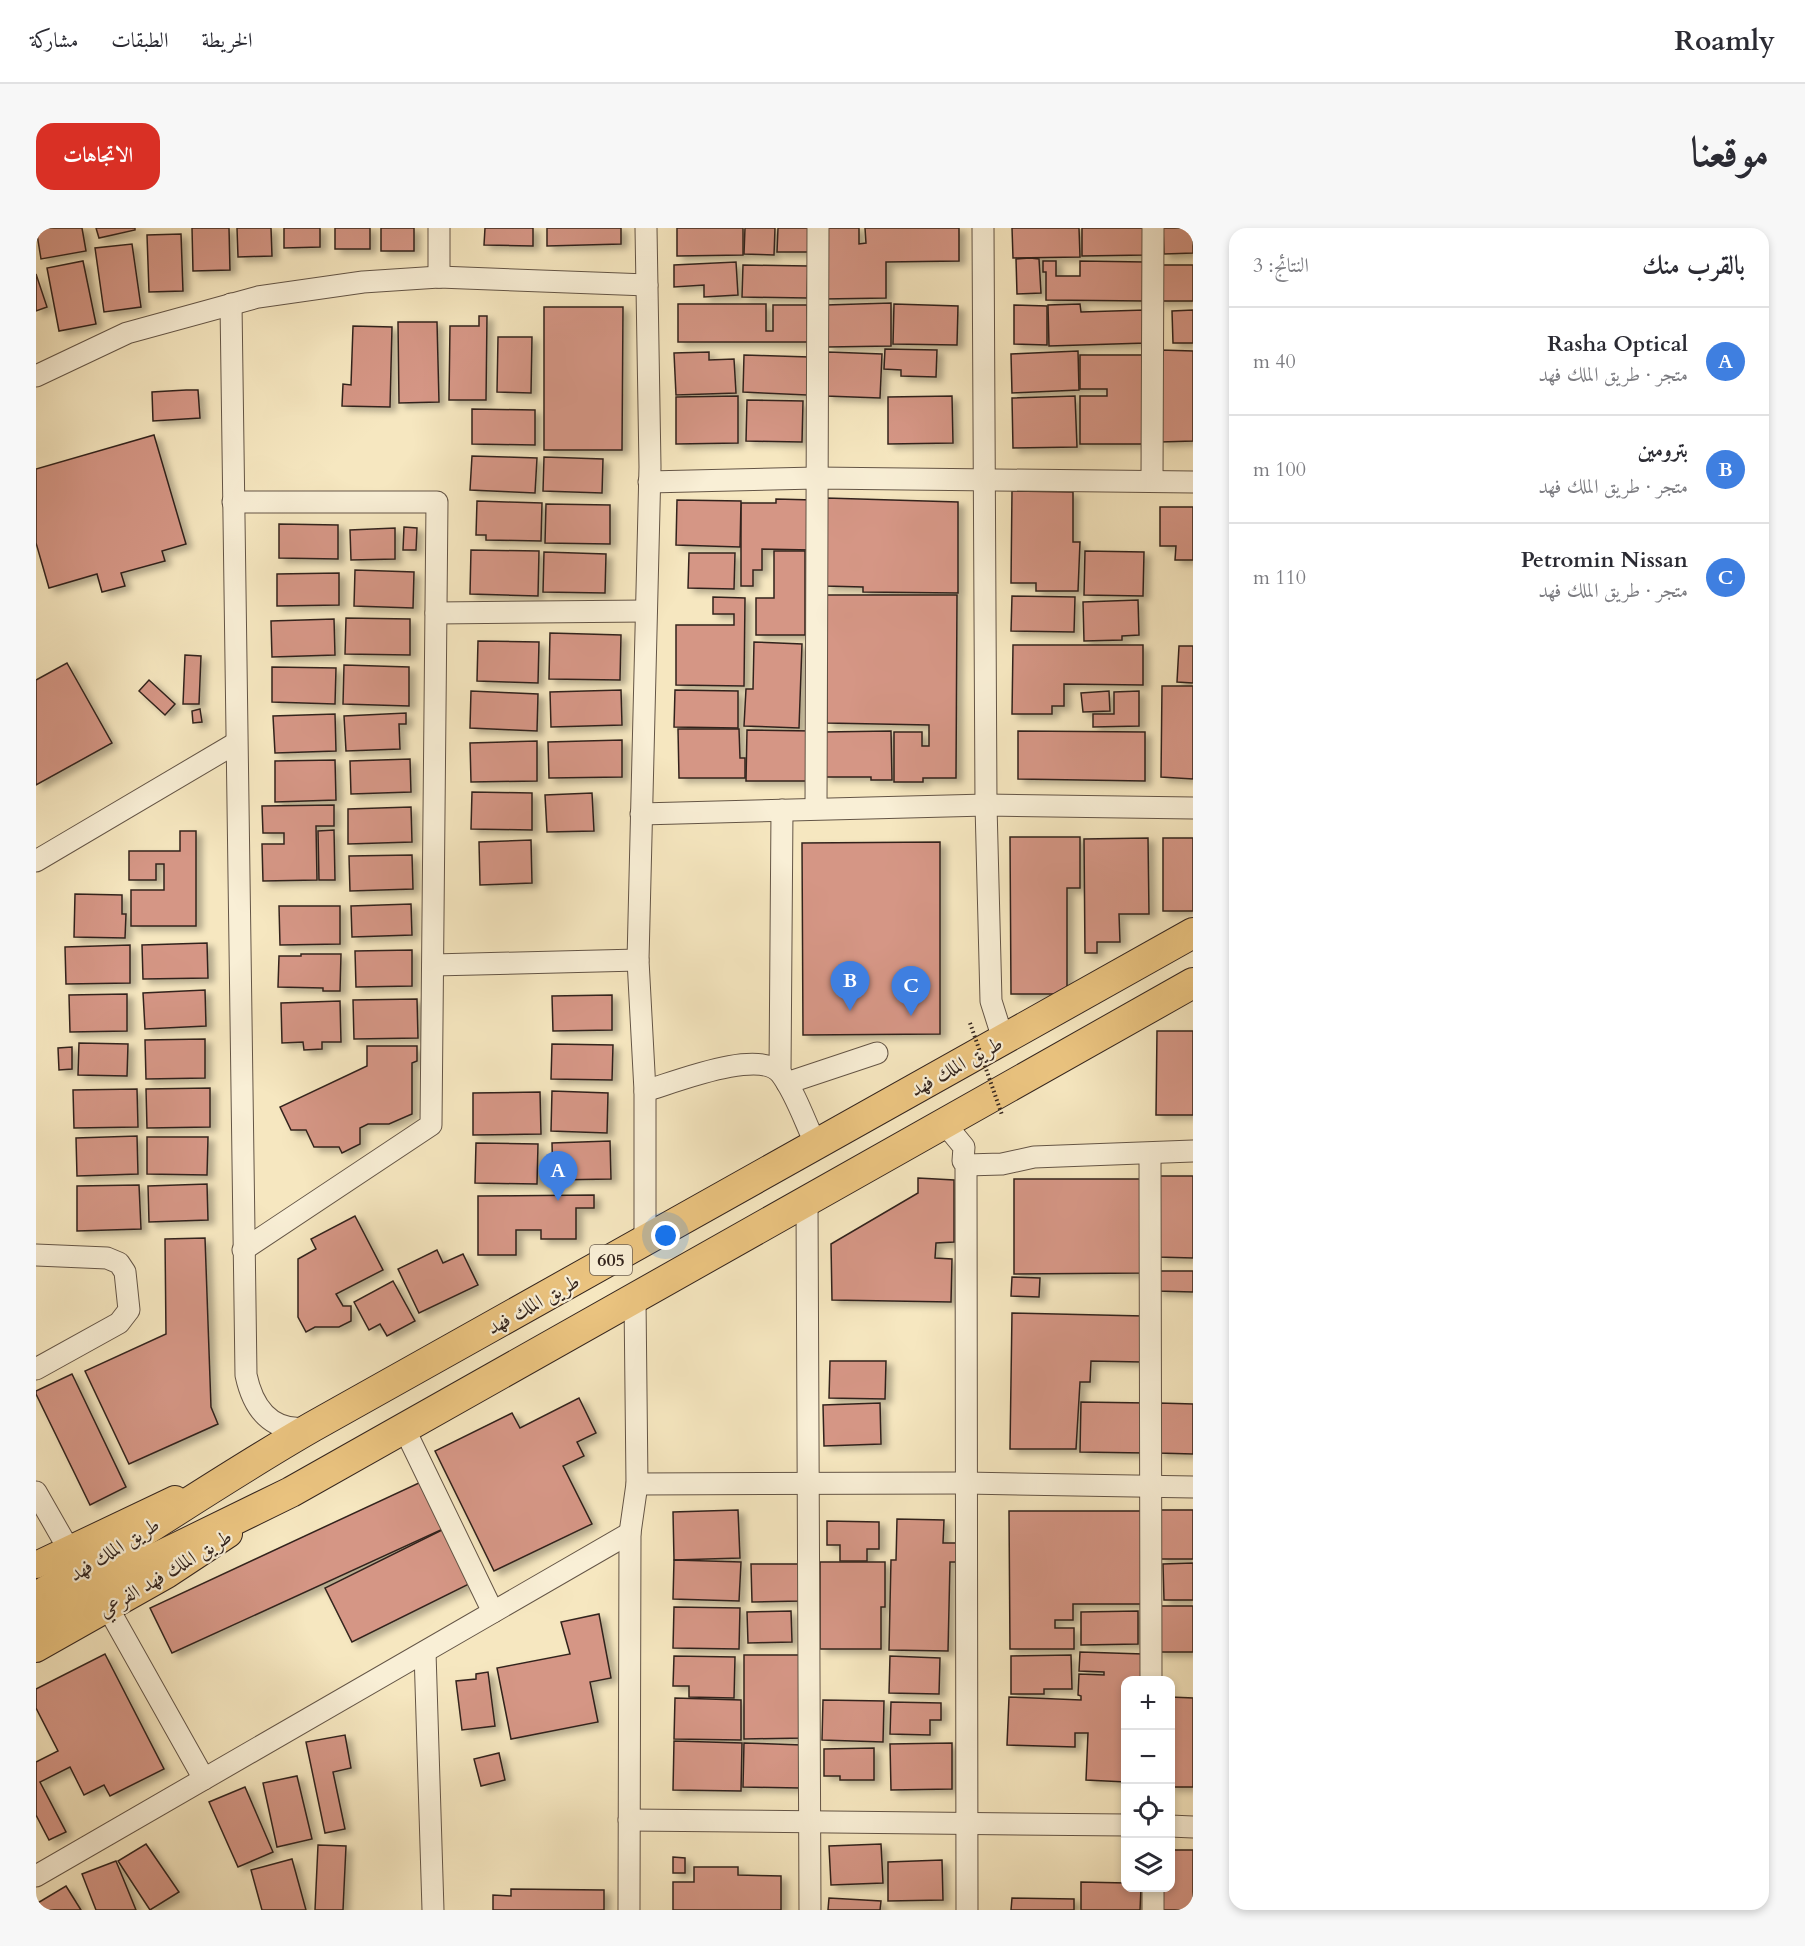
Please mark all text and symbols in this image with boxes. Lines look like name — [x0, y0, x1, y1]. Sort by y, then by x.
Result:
text: Roamly — [1674, 22, 1775, 60]
text: مشاركة — [30, 26, 78, 55]
text: الطبقات — [111, 26, 168, 55]
text: الخريطة — [201, 26, 253, 55]
button: الاتجاهات — [36, 123, 160, 190]
text: موقعنا — [1691, 124, 1769, 181]
text: بالقرب منك — [1642, 248, 1745, 283]
text: النتائج: 3 — [1253, 252, 1309, 279]
text: Rasha Optical — [1547, 329, 1688, 359]
text: 40 m — [1253, 348, 1296, 375]
text: A — [1718, 348, 1733, 375]
text: متجر · طريق الملك فهد — [1538, 361, 1688, 388]
text: بترومين — [1638, 435, 1688, 465]
text: 100 m — [1253, 456, 1306, 483]
text: B — [1718, 456, 1733, 483]
text: متجر · طريق الملك فهد — [1538, 473, 1688, 500]
text: Petromin Nissan — [1521, 545, 1688, 575]
text: 110 m — [1253, 564, 1306, 591]
text: C — [1718, 564, 1733, 591]
text: متجر · طريق الملك فهد — [1538, 577, 1688, 604]
pin: B — [830, 962, 870, 1011]
pin: C — [892, 966, 930, 1016]
street label: طريق الملك فهد — [905, 1030, 1007, 1103]
pin: A — [538, 1152, 578, 1201]
your location — [651, 1221, 680, 1250]
road number: 605 — [590, 1245, 632, 1275]
street label: طريق الملك فهد — [482, 1268, 584, 1341]
street label: طريق الملك فهد — [64, 1511, 165, 1588]
street label: طريق الملك فهد الفرعي — [94, 1523, 238, 1626]
map controls — [1121, 1676, 1175, 1892]
button: + — [1121, 1676, 1175, 1730]
button: − — [1121, 1730, 1175, 1784]
button: locate — [1121, 1784, 1175, 1838]
button: layers — [1121, 1838, 1175, 1892]

